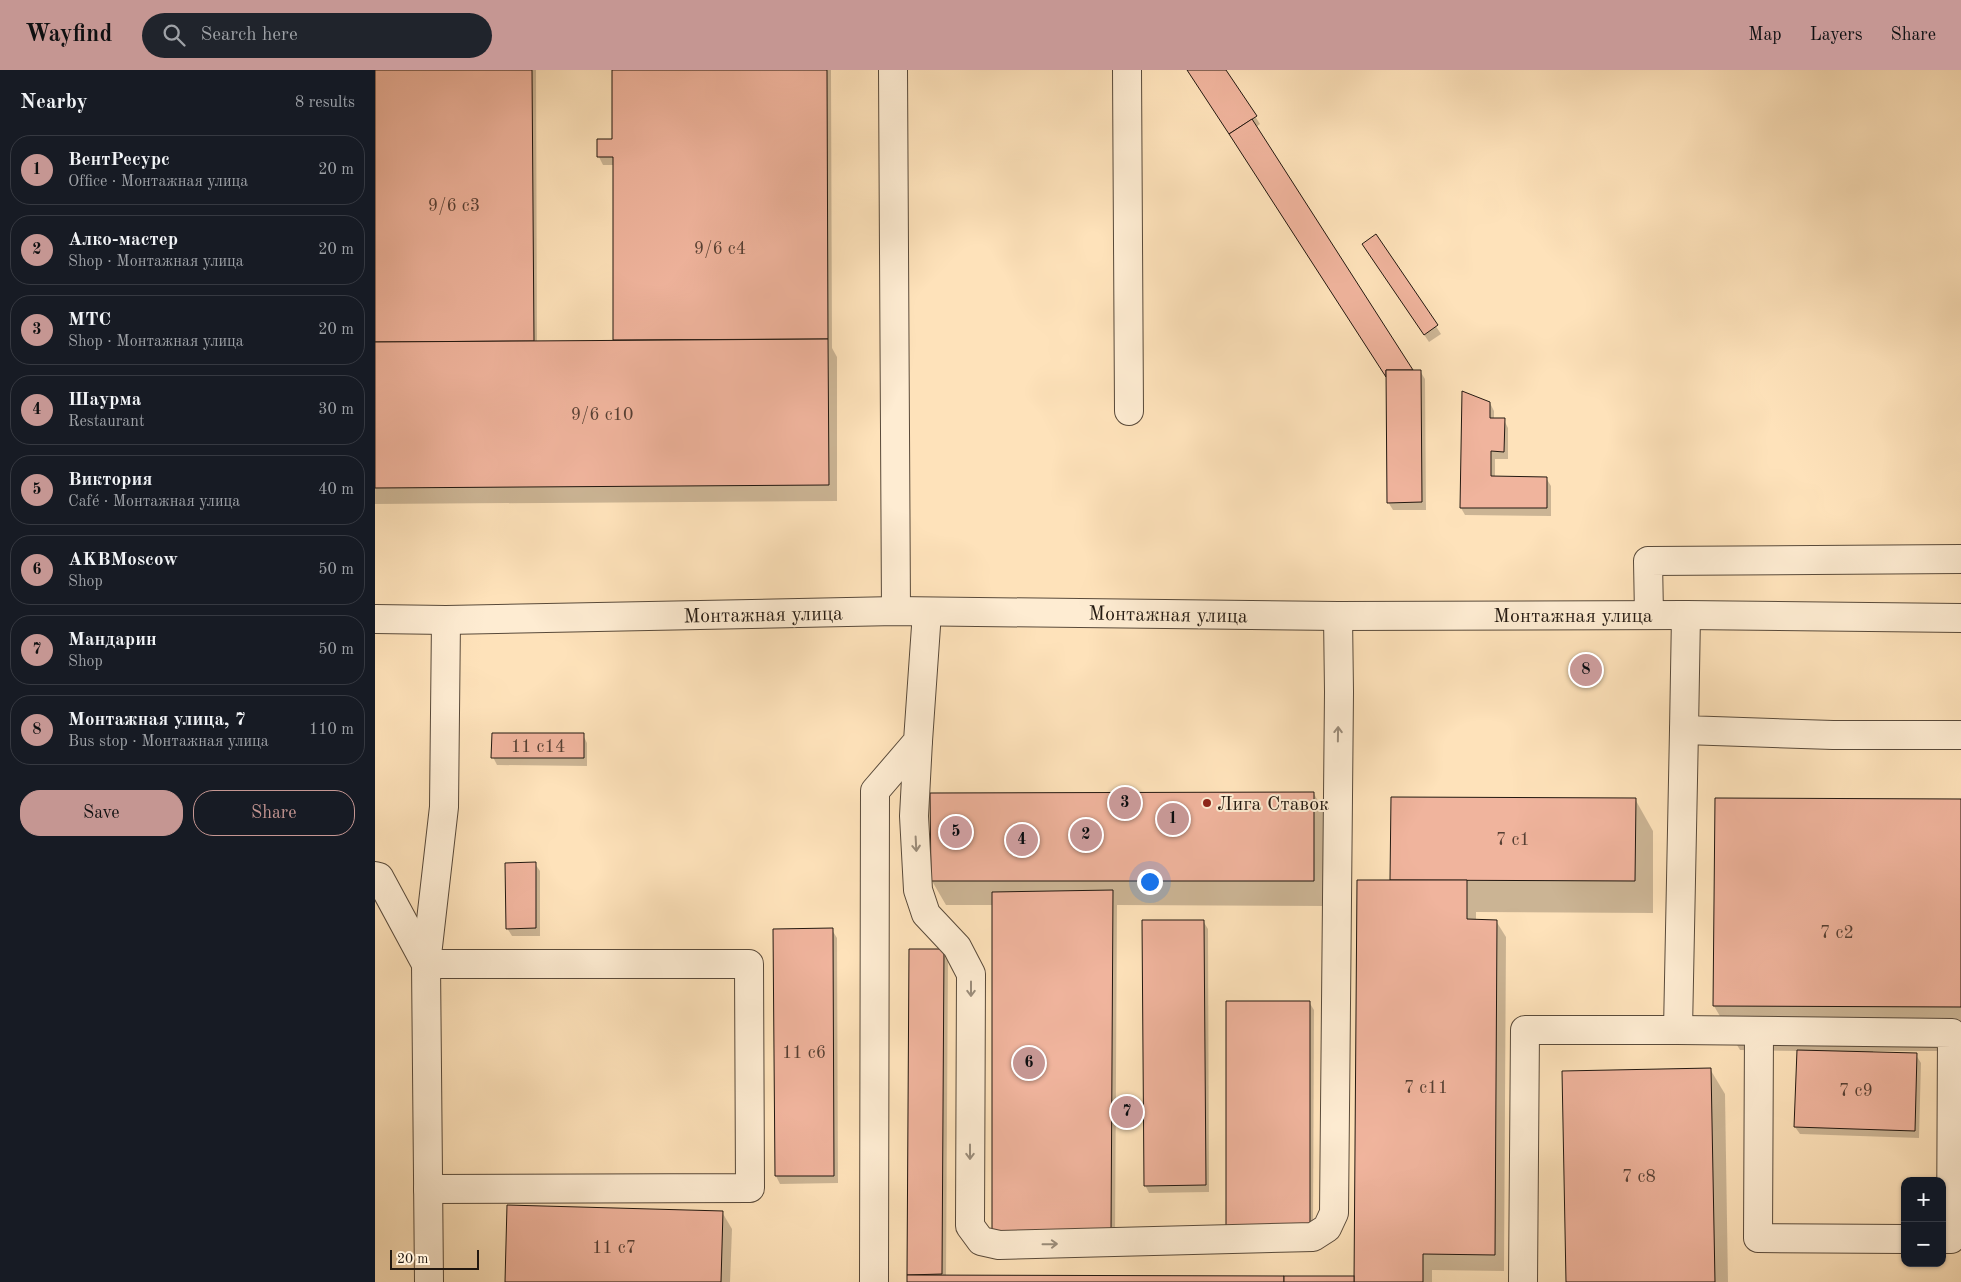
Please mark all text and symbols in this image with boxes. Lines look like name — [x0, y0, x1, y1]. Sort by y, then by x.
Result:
search box — [142, 13, 492, 58]
icon: search — [160, 21, 188, 49]
text: Wayfind — [25, 23, 112, 47]
text: Search here — [200, 26, 298, 45]
text: Map — [1748, 26, 1782, 44]
text: Layers — [1810, 26, 1862, 44]
text: Share — [1890, 26, 1936, 44]
text: Nearby — [20, 92, 88, 113]
text: 8 results — [295, 95, 355, 111]
text: ВентРесурс — [68, 151, 170, 170]
text: 1 — [32, 162, 42, 178]
text: 20 m — [318, 162, 354, 178]
text: Office · Монтажная улица — [68, 174, 248, 190]
house number: 9/6 с3 — [428, 197, 480, 215]
text: Алко-мастер — [68, 231, 178, 250]
house number: 9/6 с4 — [694, 240, 746, 258]
text: 2 — [32, 242, 42, 258]
text: 20 m — [318, 242, 354, 258]
text: Shop · Монтажная улица — [68, 254, 244, 270]
text: МТС — [68, 311, 111, 330]
text: 3 — [32, 322, 42, 338]
text: 20 m — [318, 322, 354, 338]
text: Shop · Монтажная улица — [68, 334, 244, 350]
text: Шаурма — [68, 391, 141, 410]
text: 4 — [32, 402, 42, 418]
text: 30 m — [318, 402, 354, 418]
house number: 9/6 с10 — [571, 406, 633, 424]
text: Restaurant — [68, 414, 145, 430]
text: Виктория — [68, 471, 152, 490]
text: 5 — [32, 482, 42, 498]
text: 40 m — [318, 482, 354, 498]
text: Café · Монтажная улица — [68, 494, 240, 510]
text: AKBMoscow — [68, 551, 178, 570]
text: 6 — [32, 562, 42, 578]
text: 50 m — [318, 562, 354, 578]
text: Shop — [68, 574, 103, 590]
street label: Монтажная улица — [683, 605, 843, 627]
street label: Монтажная улица — [1088, 605, 1248, 627]
street label: Монтажная улица — [1493, 607, 1653, 627]
text: Мандарин — [68, 631, 157, 650]
text: 7 — [32, 642, 42, 658]
text: 50 m — [318, 642, 354, 658]
pin: 8 — [1570, 651, 1602, 689]
text: Shop — [68, 654, 103, 670]
text: Монтажная улица, 7 — [68, 711, 246, 730]
text: 8 — [32, 722, 42, 738]
text: 110 m — [309, 722, 354, 738]
one-way arrow — [1333, 727, 1343, 743]
text: Bus stop · Монтажная улица — [68, 734, 269, 750]
house number: 11 c14 — [511, 738, 565, 756]
pin: 3 — [1109, 784, 1141, 822]
button: Save — [20, 790, 183, 836]
button: Share — [193, 790, 355, 836]
place label: Лига Ставок — [1217, 795, 1329, 815]
marker: Лига Ставок — [1201, 797, 1213, 809]
pin: 1 — [1157, 800, 1189, 838]
pin: 5 — [940, 813, 972, 851]
pin: 2 — [1070, 816, 1102, 854]
pin: 4 — [1006, 821, 1038, 859]
house number: 7 с1 — [1496, 831, 1530, 849]
one-way arrow — [911, 836, 920, 852]
your location — [1137, 869, 1163, 895]
house number: 7 с2 — [1820, 924, 1854, 942]
one-way arrow — [966, 980, 976, 997]
house number: 11 c6 — [782, 1044, 826, 1062]
pin: 6 — [1013, 1044, 1045, 1082]
house number: 7 с11 — [1404, 1079, 1448, 1097]
house number: 7 с9 — [1839, 1082, 1873, 1100]
pin: 7 — [1111, 1093, 1143, 1131]
one-way arrow — [965, 1143, 975, 1159]
house number: 7 с8 — [1622, 1168, 1656, 1186]
map controls — [1901, 1177, 1946, 1267]
button: + — [1901, 1177, 1946, 1222]
button: − — [1901, 1222, 1946, 1267]
house number: 11 c7 — [592, 1239, 636, 1257]
one-way arrow — [1042, 1239, 1058, 1249]
scale bar — [390, 1247, 479, 1270]
text: 20 m — [397, 1252, 428, 1266]

